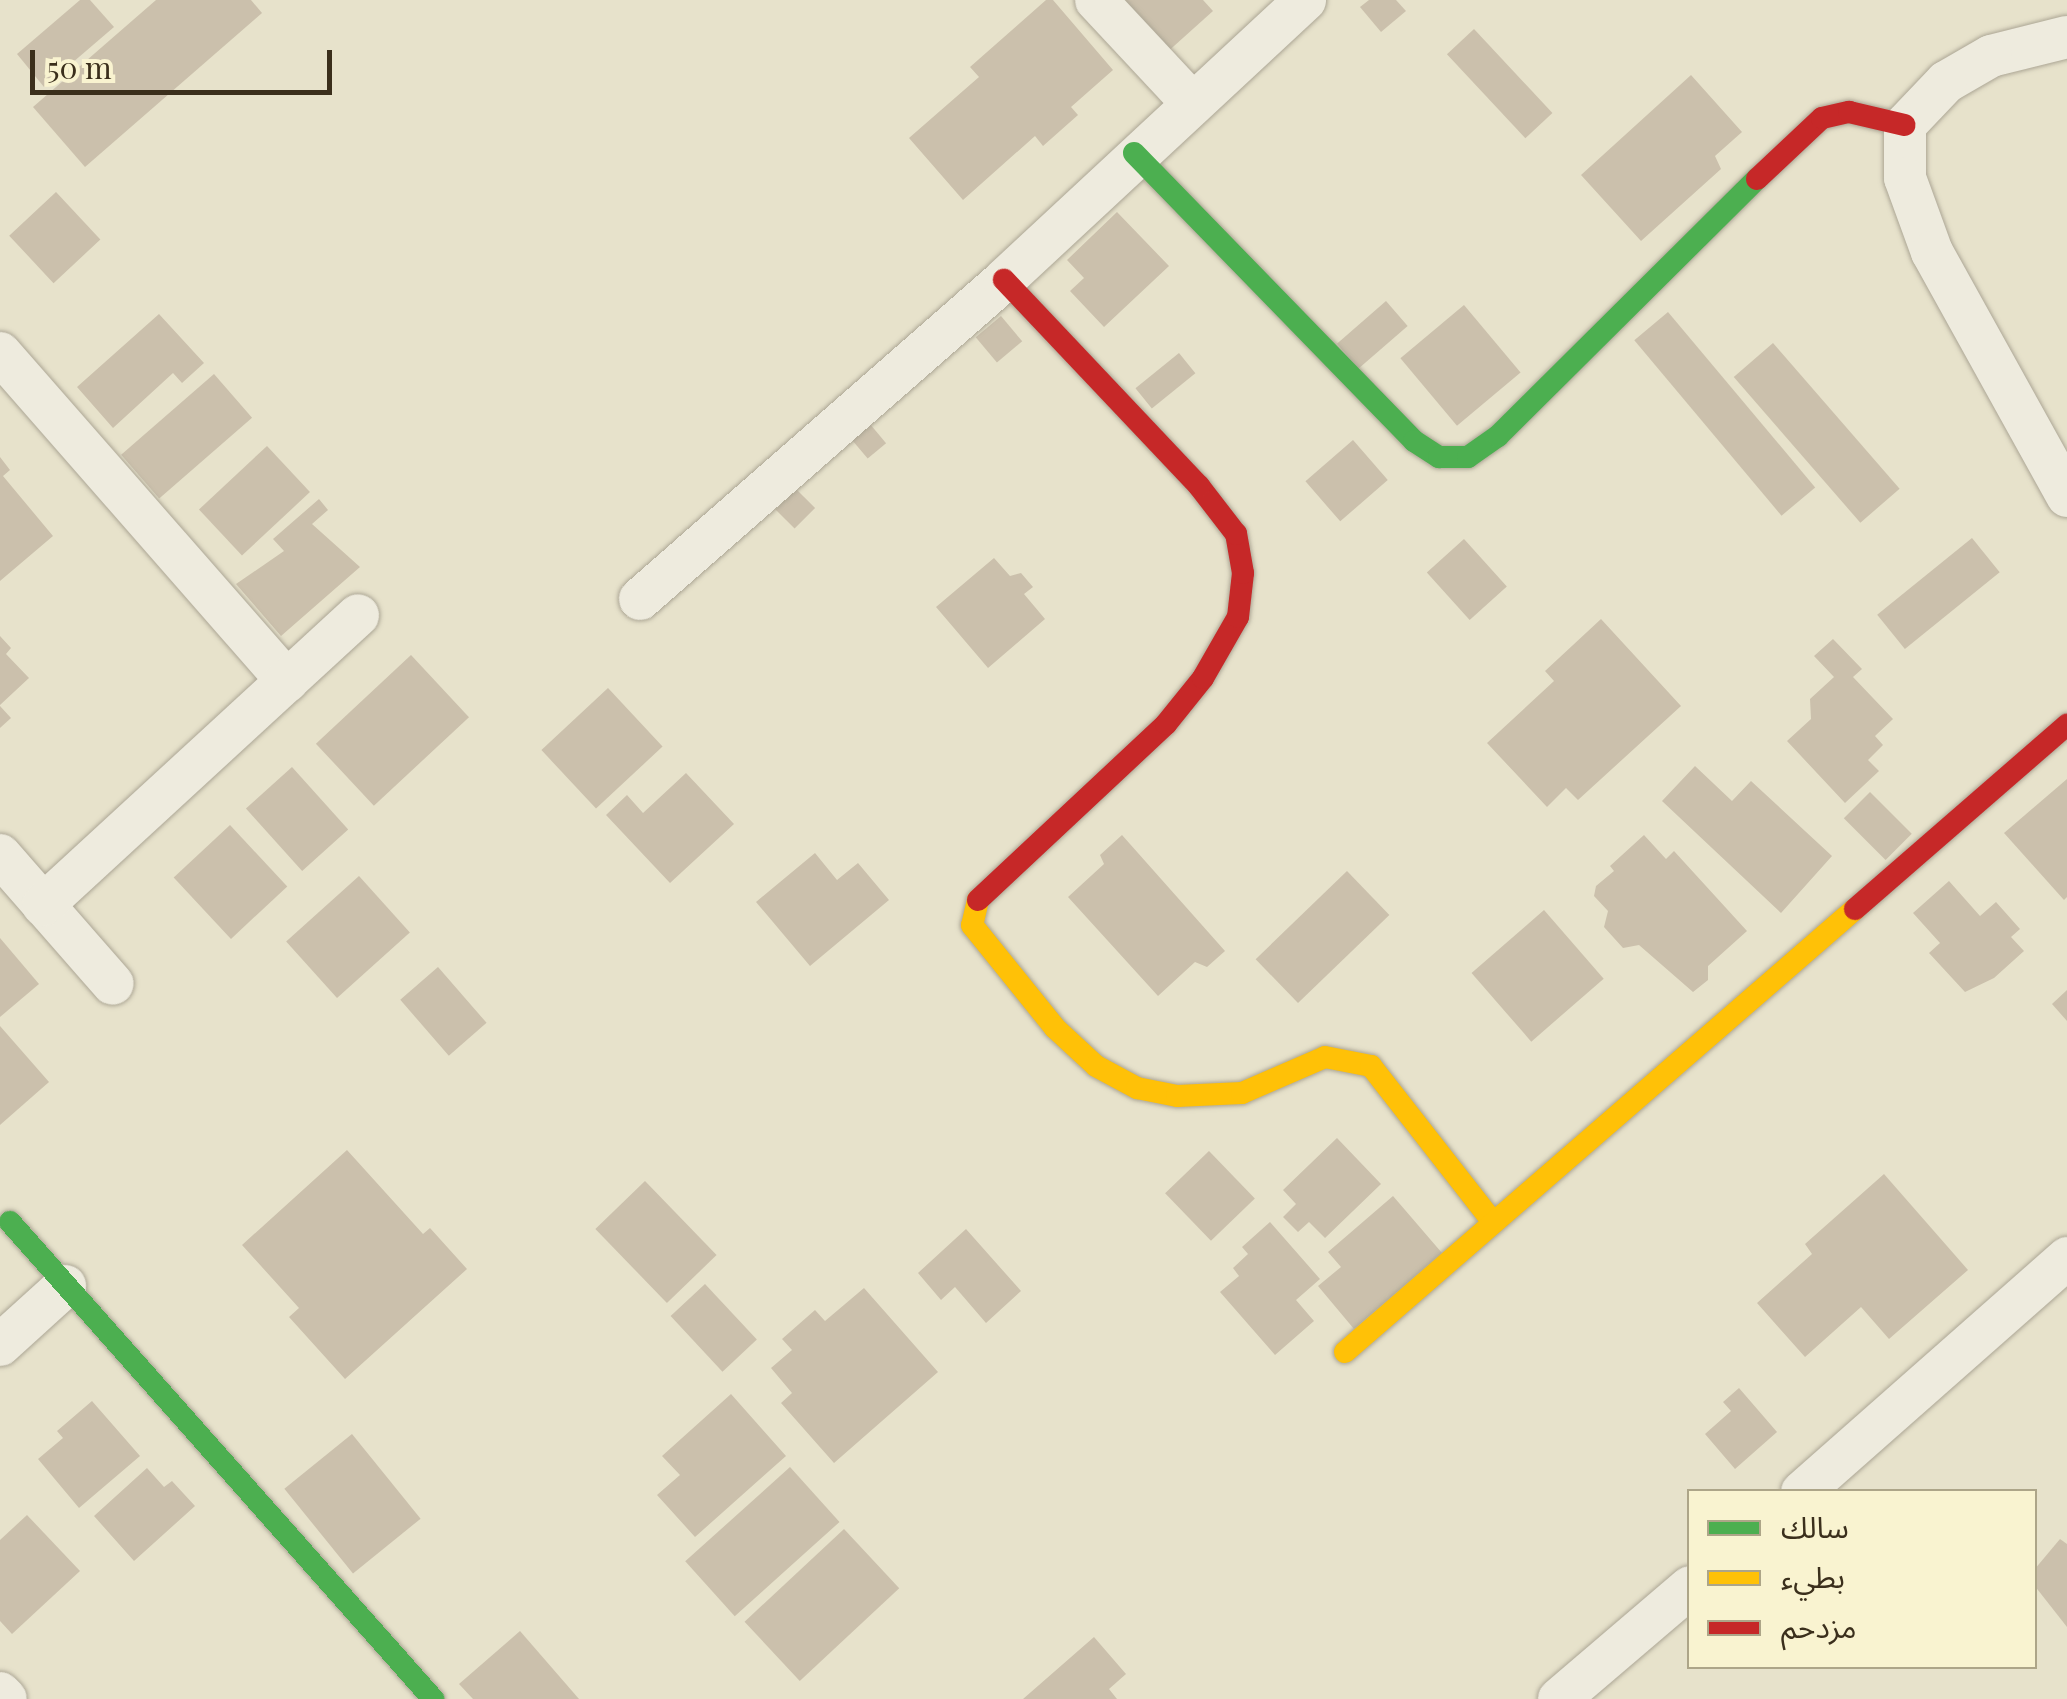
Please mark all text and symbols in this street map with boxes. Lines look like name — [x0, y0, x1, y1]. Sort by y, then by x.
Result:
scale bar — [35, 30, 338, 92]
text: 50 m — [47, 47, 112, 87]
legend — [1687, 1489, 2037, 1669]
text: سالك — [1781, 1506, 1849, 1546]
text: بطيء — [1781, 1556, 1845, 1596]
text: مزدحم — [1781, 1606, 1857, 1646]

